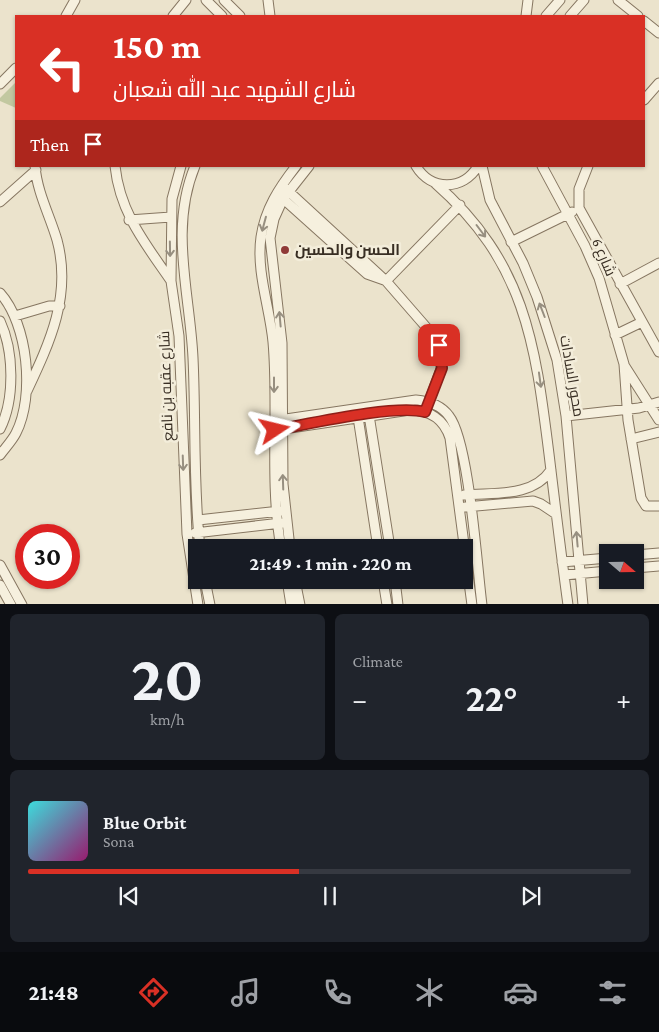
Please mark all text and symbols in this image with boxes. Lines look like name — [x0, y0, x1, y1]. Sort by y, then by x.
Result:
text: 150 m — [113, 27, 201, 66]
icon: left — [30, 35, 95, 100]
text: شارع الشهيد عبد الله شعبان — [113, 77, 356, 102]
icon: arrive — [79, 130, 107, 158]
text: Then — [30, 134, 69, 155]
one-way arrow — [259, 215, 269, 231]
one-way arrow — [475, 224, 486, 237]
street label: شارع 6 — [586, 236, 619, 279]
one-way arrow — [165, 240, 175, 256]
place label: الحسن والحسين — [295, 242, 400, 259]
marker: الحسن والحسين — [279, 244, 291, 256]
one-way arrow — [537, 302, 546, 318]
one-way arrow — [276, 312, 285, 328]
pin — [418, 324, 460, 366]
street label: شارع عقبه بن نافع — [156, 330, 179, 442]
icon: arrive — [425, 331, 453, 359]
street label: محور السادات — [556, 334, 587, 418]
one-way arrow — [535, 372, 545, 388]
one-way arrow — [269, 376, 279, 392]
position arrow — [248, 403, 300, 455]
one-way arrow — [178, 455, 187, 471]
one-way arrow — [279, 474, 288, 490]
speed limit sign: 30 — [15, 524, 80, 589]
one-way arrow — [572, 531, 582, 547]
north arrow — [599, 544, 644, 589]
map controls — [599, 544, 644, 589]
text: 21:49 · 1 min · 220 m — [250, 553, 411, 574]
text: 20 — [131, 642, 204, 714]
text: Climate — [353, 653, 403, 670]
text: 22° — [466, 677, 518, 719]
text: − — [353, 684, 367, 715]
text: + — [616, 684, 631, 715]
text: km/h — [150, 711, 185, 728]
text: Blue Orbit — [103, 812, 186, 833]
text: Sona — [103, 833, 134, 850]
icon: previous — [115, 882, 143, 910]
icon: pause — [316, 882, 344, 910]
icon: next — [517, 882, 545, 910]
icon: directions — [136, 975, 171, 1010]
icon: music — [228, 975, 263, 1010]
icon: phone — [320, 975, 355, 1010]
icon: climate — [412, 975, 447, 1010]
icon: car — [503, 975, 538, 1010]
icon: filters — [595, 975, 630, 1010]
text: 21:48 — [28, 980, 79, 1005]

